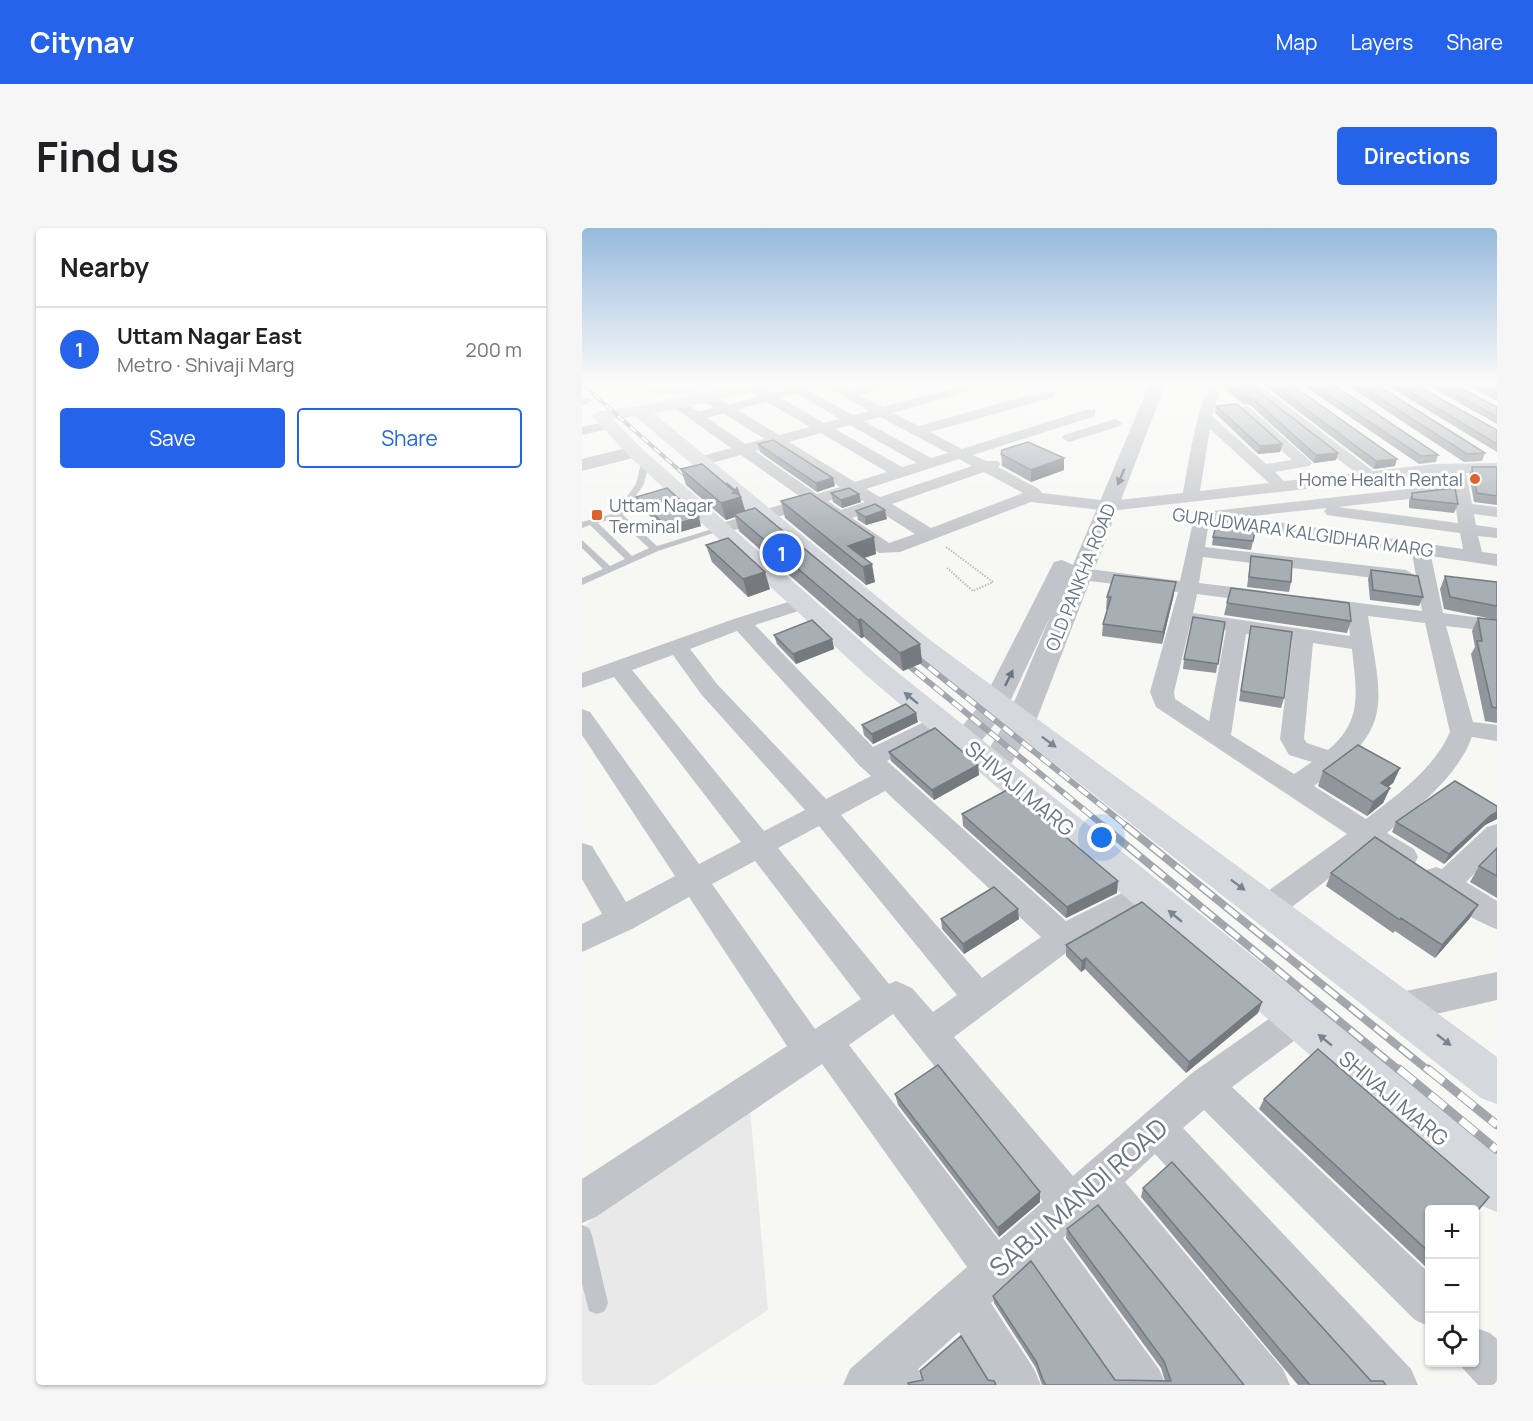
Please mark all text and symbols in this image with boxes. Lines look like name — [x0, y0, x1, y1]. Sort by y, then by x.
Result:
text: Citynav — [30, 23, 134, 61]
text: Map — [1276, 28, 1317, 56]
text: Layers — [1350, 28, 1413, 56]
text: Share — [1446, 28, 1503, 56]
text: Find us — [36, 127, 179, 185]
button: Directions — [1337, 127, 1497, 185]
text: Nearby — [60, 249, 149, 285]
text: Uttam Nagar East — [117, 321, 302, 351]
text: 1 — [75, 336, 84, 363]
text: 200 m — [465, 336, 522, 363]
text: Metro · Shivaji Marg — [117, 351, 295, 378]
button: Save — [60, 408, 285, 468]
button: Share — [297, 408, 522, 468]
place label: Home Health Rental — [1299, 467, 1463, 491]
one-way arrow — [1116, 468, 1126, 486]
marker: Home Health Rental — [1468, 472, 1482, 486]
one-way arrow — [725, 482, 740, 495]
place label: Uttam Nagar Terminal — [609, 493, 714, 538]
street label: OLD PANKHA ROAD — [1039, 500, 1121, 654]
street label: GURUDWARA KALGIDHAR MARG — [1171, 502, 1435, 562]
marker: Uttam Nagar Terminal — [590, 508, 604, 522]
pin: 1 — [762, 530, 802, 576]
one-way arrow — [1005, 669, 1014, 686]
one-way arrow — [903, 692, 919, 705]
street label: SHIVAJI MARG — [959, 734, 1081, 842]
one-way arrow — [1041, 736, 1056, 748]
your location — [1087, 823, 1116, 852]
one-way arrow — [1230, 879, 1246, 891]
one-way arrow — [1167, 910, 1183, 923]
one-way arrow — [1317, 1034, 1333, 1047]
one-way arrow — [1436, 1034, 1452, 1047]
street label: SHIVAJI MARG — [1333, 1044, 1455, 1152]
street label: SABJI MANDI ROAD — [981, 1110, 1175, 1284]
map controls — [1425, 1205, 1479, 1367]
button: + — [1425, 1205, 1479, 1259]
button: − — [1425, 1259, 1479, 1313]
button: locate — [1425, 1313, 1479, 1367]

